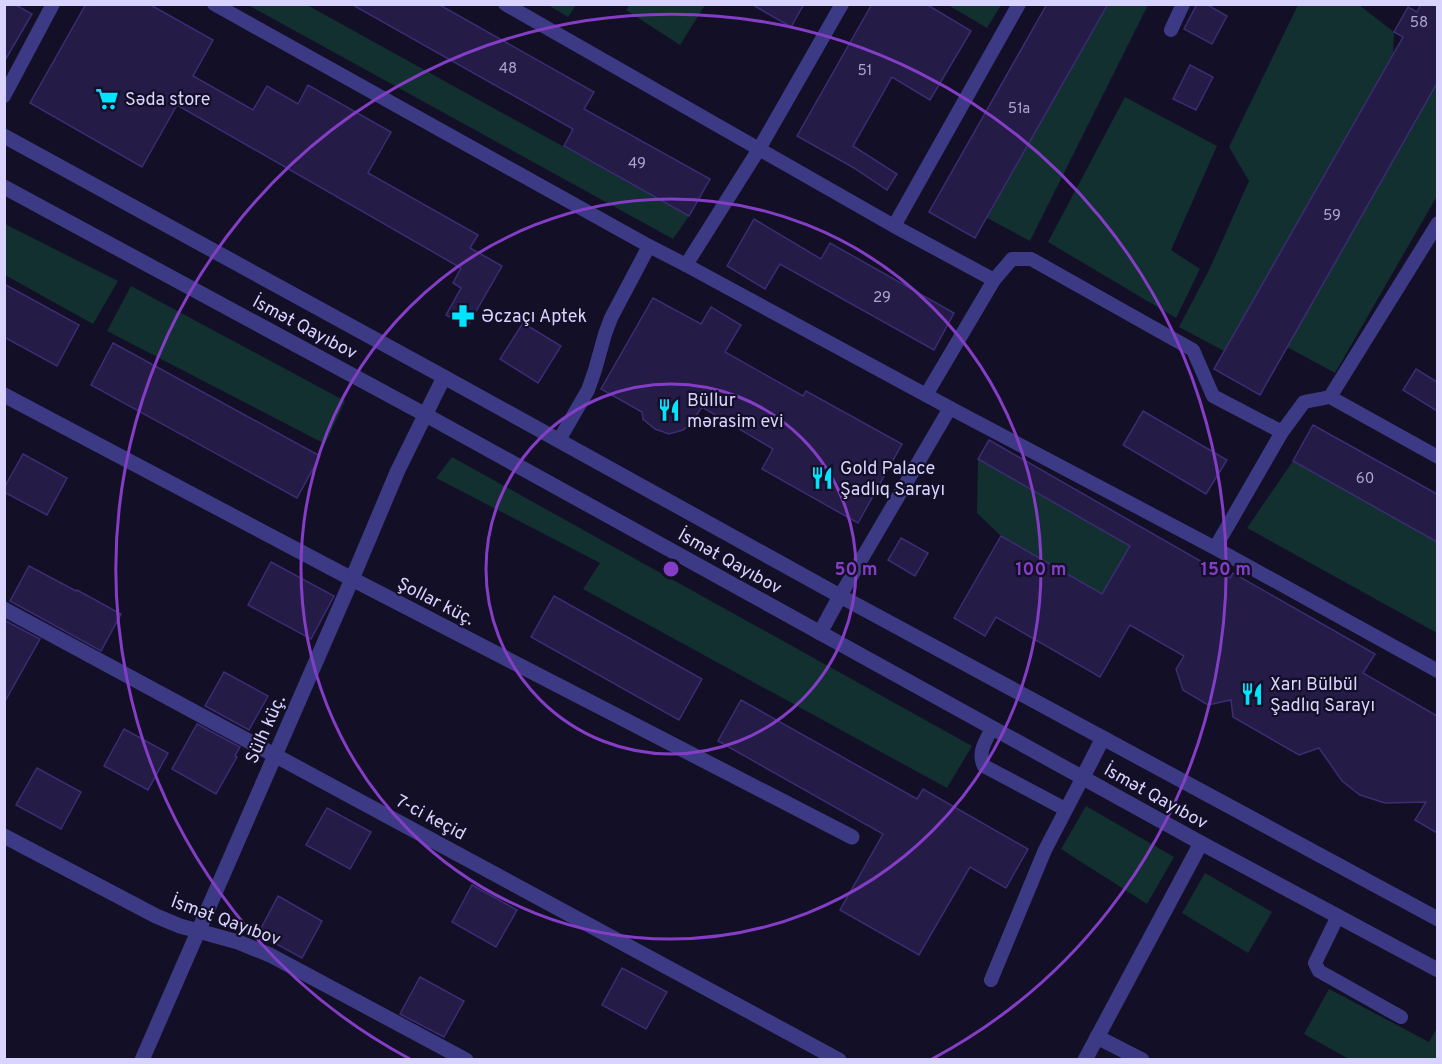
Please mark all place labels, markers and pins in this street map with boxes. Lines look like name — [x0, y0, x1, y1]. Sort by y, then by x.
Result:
supermarket icon: Səda store — [94, 86, 120, 112]
place label: Səda store — [125, 89, 210, 112]
pharmacy icon: Əczaçı Aptek — [450, 303, 476, 329]
place label: Əczaçı Aptek — [481, 306, 587, 329]
place label: Büllur mərasim evi — [687, 390, 784, 434]
restaurant icon: Büllur mərasim evi — [656, 397, 682, 423]
place label: Gold Palace Şadlıq Sarayı — [840, 458, 945, 502]
restaurant icon: Gold Palace Şadlıq Sarayı — [809, 465, 835, 491]
centre of rings — [661, 559, 681, 579]
place label: Xarı Bülbül Şadlıq Sarayı — [1270, 674, 1375, 718]
restaurant icon: Xarı Bülbül Şadlıq Sarayı — [1239, 681, 1265, 707]

